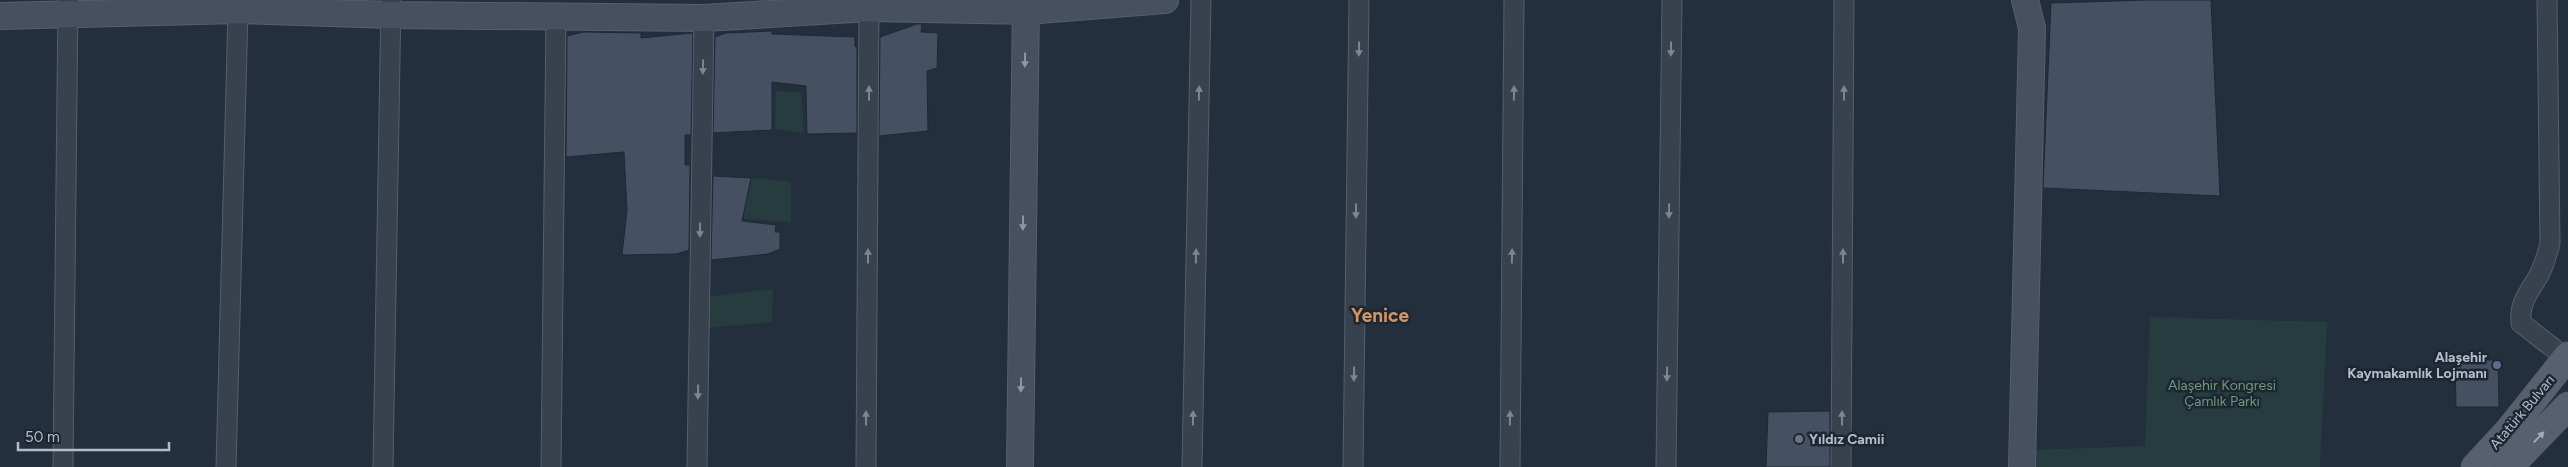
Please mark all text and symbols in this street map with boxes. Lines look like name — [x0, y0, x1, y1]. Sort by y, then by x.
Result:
one-way arrow — [1355, 41, 1363, 57]
one-way arrow — [1667, 41, 1675, 57]
one-way arrow — [1021, 52, 1029, 68]
one-way arrow — [699, 59, 707, 75]
one-way arrow — [865, 85, 873, 101]
one-way arrow — [1196, 85, 1204, 101]
one-way arrow — [1510, 85, 1518, 101]
one-way arrow — [1840, 85, 1848, 101]
one-way arrow — [1352, 203, 1360, 219]
one-way arrow — [1665, 203, 1673, 219]
one-way arrow — [1019, 215, 1027, 231]
one-way arrow — [696, 222, 704, 238]
one-way arrow — [864, 248, 872, 264]
one-way arrow — [1192, 248, 1200, 264]
one-way arrow — [1508, 248, 1516, 264]
one-way arrow — [1839, 248, 1847, 264]
district label: Yenice — [1351, 304, 1409, 327]
place label: Alaşehir Kaymakamlık Lojmanı — [2347, 349, 2488, 382]
marker: Alaşehir Kaymakamlık Lojmanı — [2491, 359, 2503, 371]
one-way arrow — [1350, 366, 1358, 382]
one-way arrow — [1663, 366, 1671, 382]
street label: Atatürk Bulvarı — [2486, 372, 2558, 453]
one-way arrow — [1017, 377, 1025, 393]
park label: Alaşehir Kongresi Çamlık Parkı — [2168, 377, 2276, 410]
one-way arrow — [694, 384, 702, 400]
one-way arrow — [863, 410, 871, 426]
one-way arrow — [1189, 410, 1197, 426]
one-way arrow — [1506, 410, 1514, 426]
one-way arrow — [1838, 410, 1846, 426]
scale bar — [18, 420, 169, 452]
text: 50 m — [25, 428, 60, 446]
place label: Yıldız Camii — [1809, 431, 1884, 448]
one-way arrow — [2533, 431, 2545, 443]
marker: Yıldız Camii — [1793, 433, 1805, 445]

